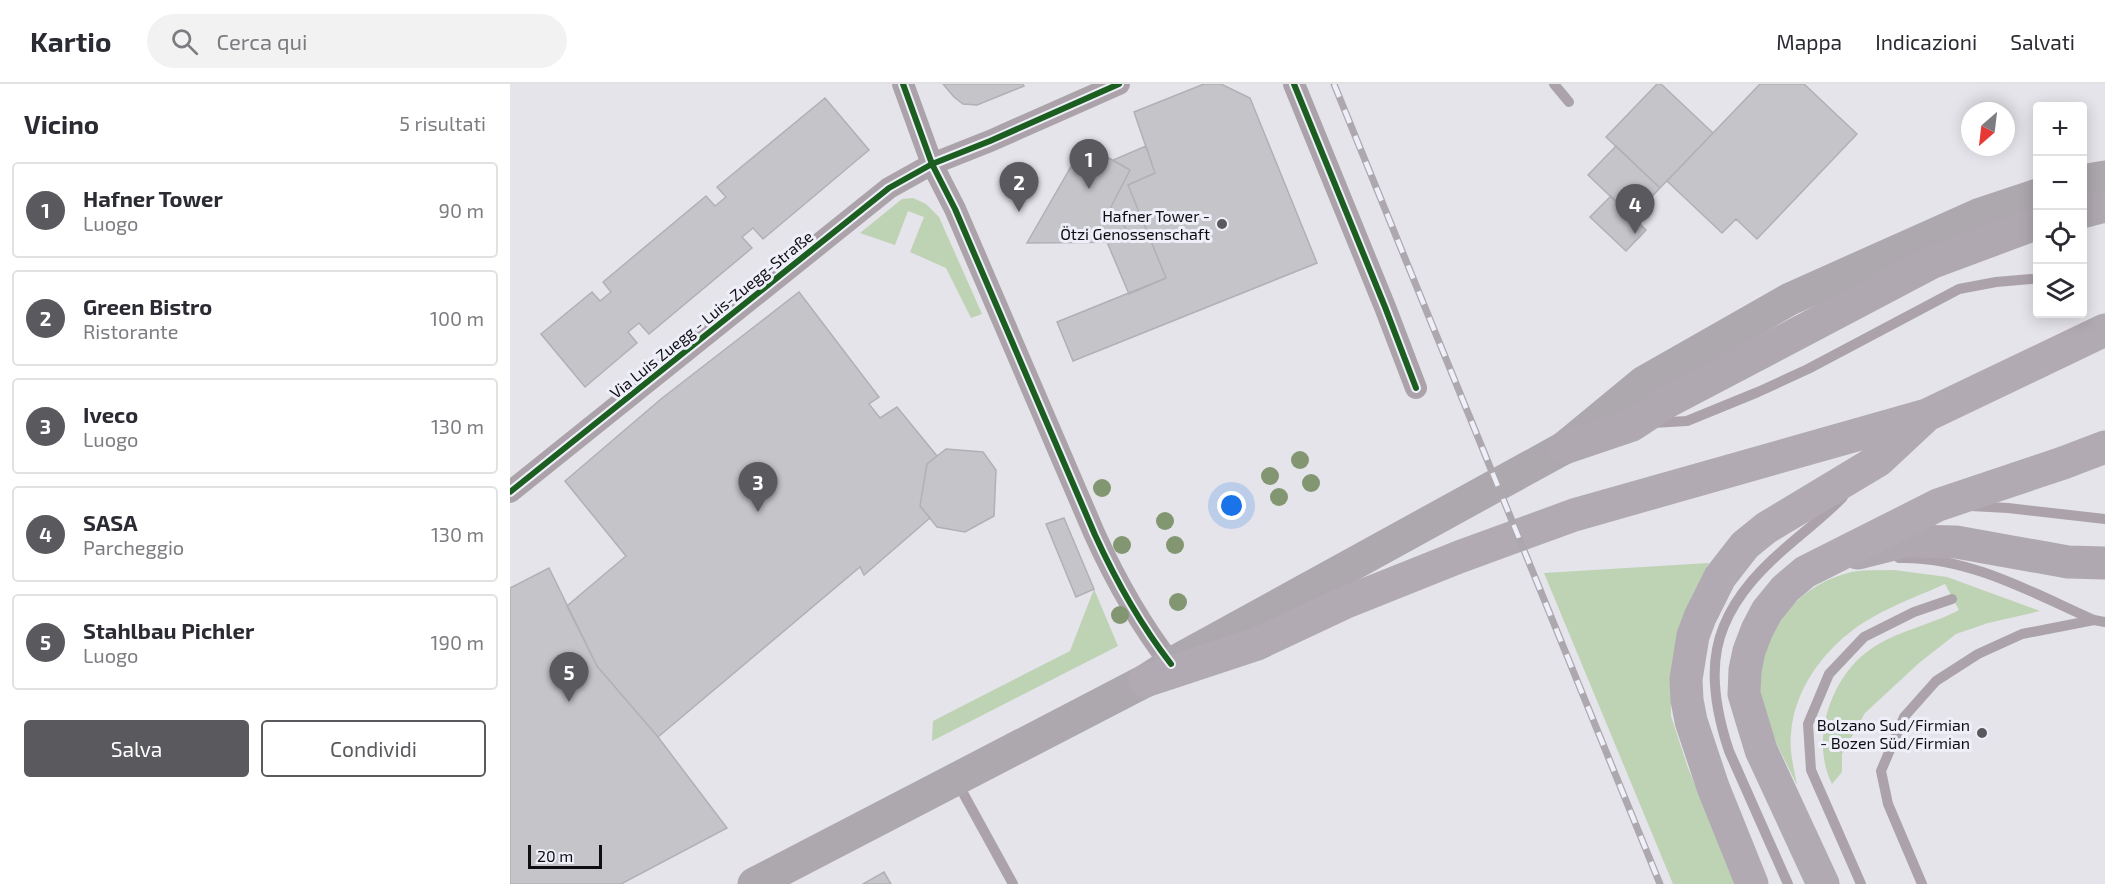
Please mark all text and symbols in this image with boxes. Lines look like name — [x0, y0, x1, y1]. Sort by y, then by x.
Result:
search box — [147, 14, 567, 68]
text: Kartio — [30, 24, 111, 58]
icon: search — [168, 25, 201, 58]
text: Cerca qui — [216, 28, 308, 54]
text: Mappa — [1776, 29, 1842, 54]
text: Indicazioni — [1875, 29, 1977, 54]
text: Salvati — [2010, 29, 2075, 54]
north arrow — [1961, 102, 2015, 156]
map controls — [2033, 102, 2087, 318]
button: + — [2033, 102, 2087, 156]
text: Vicino — [24, 108, 99, 139]
text: 5 risultati — [399, 111, 486, 135]
pin: 1 — [1070, 140, 1108, 189]
button: − — [2033, 156, 2087, 210]
pin: 2 — [1000, 162, 1038, 212]
pin: 4 — [1616, 184, 1654, 234]
text: Hafner Tower — [83, 185, 223, 211]
text: 1 — [41, 198, 50, 222]
text: 90 m — [439, 198, 484, 222]
place label: Hafner Tower - Ötzi Genossenschaft — [1060, 206, 1210, 243]
button: locate — [2033, 210, 2087, 264]
text: Luogo — [83, 211, 138, 235]
marker: Hafner Tower - Ötzi Genossenschaft — [1215, 217, 1229, 231]
street label: Via Luis Zuegg - Luis-Zuegg-Straße — [606, 226, 816, 402]
button: layers — [2033, 264, 2087, 318]
text: Green Bistro — [83, 293, 212, 319]
text: 2 — [40, 306, 51, 330]
text: 100 m — [430, 306, 484, 330]
text: Ristorante — [83, 319, 178, 343]
text: Iveco — [83, 401, 138, 427]
text: 3 — [40, 414, 51, 438]
text: 130 m — [431, 414, 484, 438]
text: Luogo — [83, 427, 138, 451]
pin: 3 — [738, 462, 778, 512]
your location — [1217, 491, 1246, 520]
text: SASA — [83, 509, 138, 535]
text: 4 — [39, 522, 52, 546]
text: 130 m — [431, 522, 484, 546]
text: Parcheggio — [83, 535, 184, 559]
text: Stahlbau Pichler — [83, 617, 254, 643]
text: 5 — [40, 630, 51, 654]
text: 190 m — [431, 630, 484, 654]
text: Luogo — [83, 643, 138, 667]
pin: 5 — [550, 652, 588, 702]
place label: Bolzano Sud/Firmian - Bozen Süd/Firmian — [1817, 715, 1970, 752]
button: Salva — [24, 720, 249, 777]
button: Condividi — [261, 720, 486, 777]
marker: Bolzano Sud/Firmian - Bozen Süd/Firmian — [1975, 726, 1989, 740]
scale bar — [528, 842, 602, 870]
text: 20 m — [537, 846, 573, 865]

